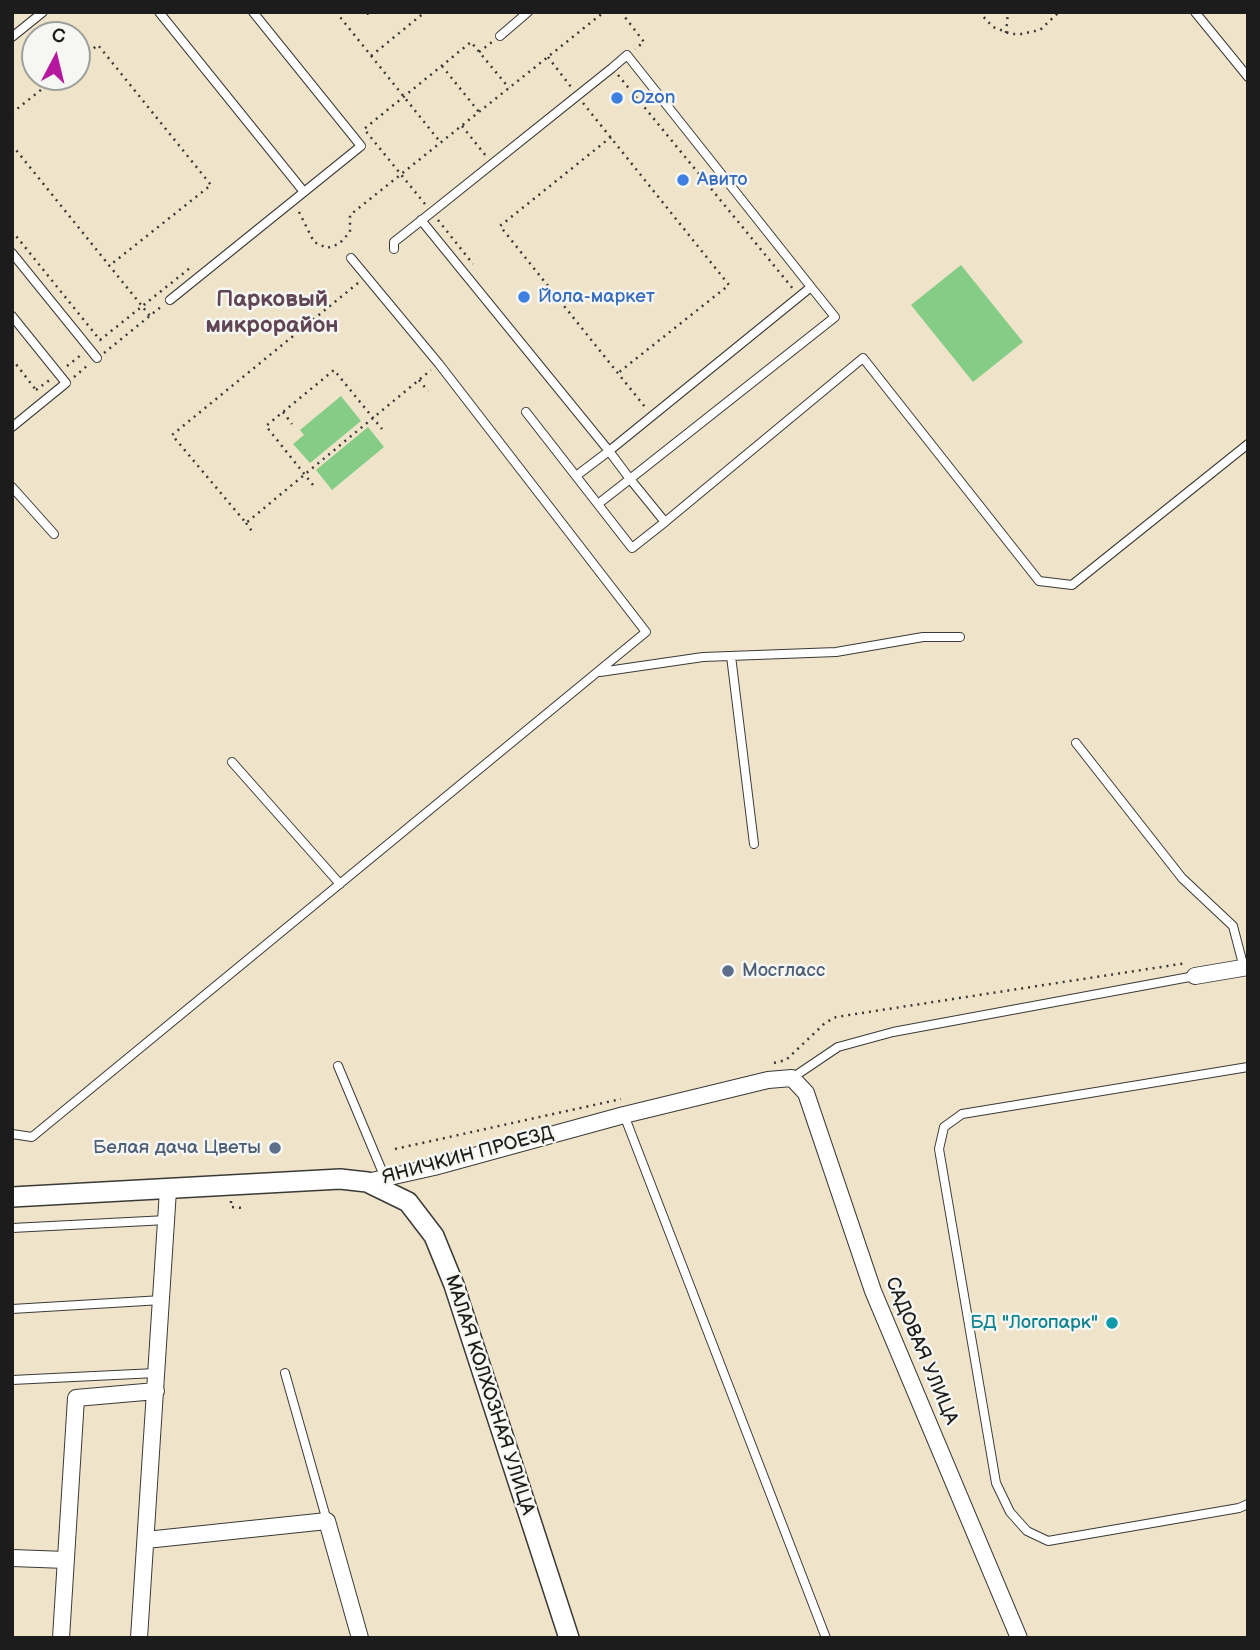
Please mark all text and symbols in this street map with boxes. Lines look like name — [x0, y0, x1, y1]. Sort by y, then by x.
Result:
north arrow — [21, 21, 91, 91]
text: С — [50, 24, 66, 49]
place label: Ozon — [631, 87, 676, 109]
marker: Ozon — [609, 90, 625, 106]
place label: Авито — [697, 169, 747, 191]
marker: Авито — [675, 172, 691, 188]
district label: Парковый микрорайон — [205, 286, 339, 340]
place label: Йола-маркет — [538, 286, 655, 308]
marker: Йола-маркет — [516, 289, 532, 305]
place label: Мосгласс — [742, 960, 825, 982]
marker: Мосгласс — [720, 963, 736, 979]
street label: ЯНИЧКИН ПРОЕЗД — [380, 1122, 556, 1190]
place label: Белая дача Цветы — [93, 1137, 261, 1159]
marker: Белая дача Цветы — [267, 1140, 283, 1156]
street label: МАЛАЯ КОЛХОЗНАЯ УЛИЦА — [439, 1272, 539, 1518]
street label: САДОВАЯ УЛИЦА — [880, 1274, 962, 1428]
place label: БД "Логопарк" — [970, 1312, 1098, 1334]
marker: БД "Логопарк" — [1104, 1315, 1120, 1331]

